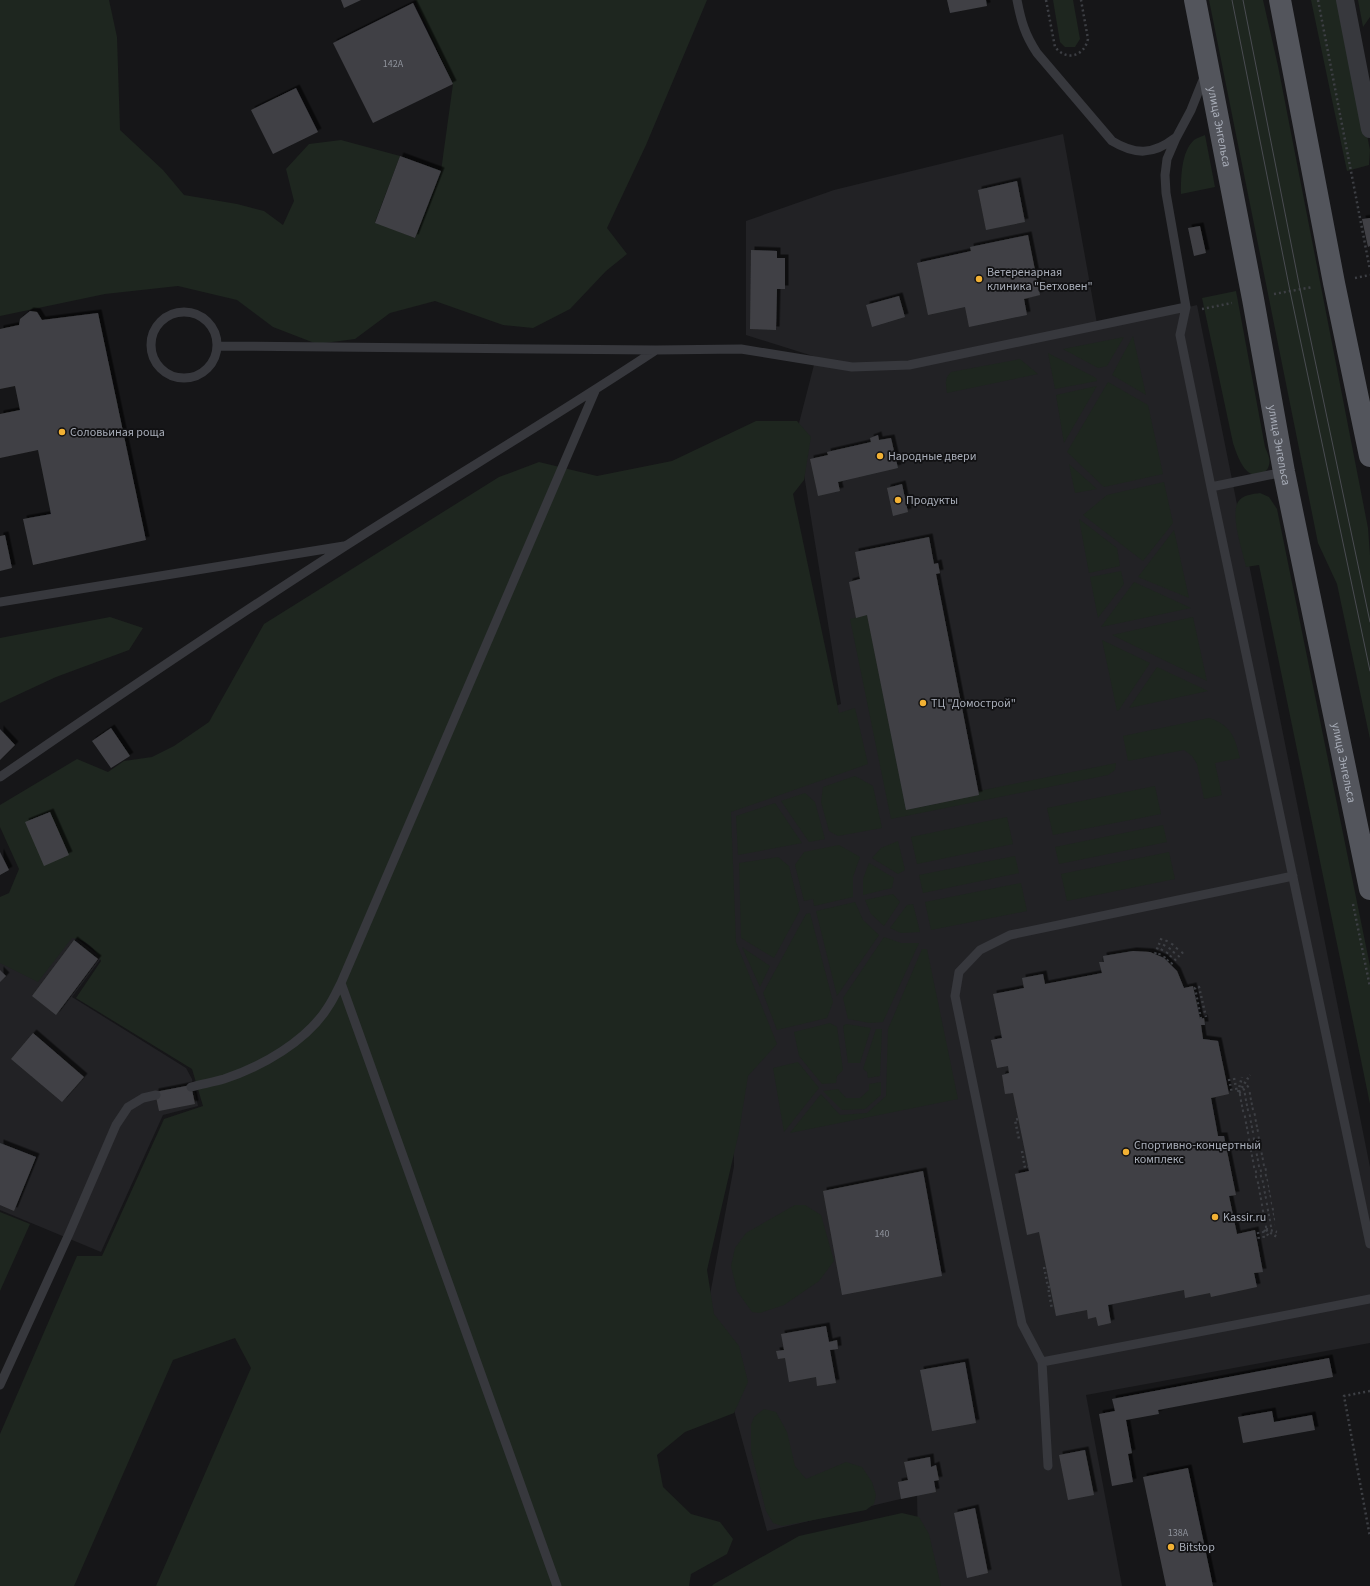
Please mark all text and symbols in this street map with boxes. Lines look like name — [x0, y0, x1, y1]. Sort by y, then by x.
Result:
house number: 142А — [383, 57, 404, 71]
street label: улица Энгельса — [1203, 85, 1235, 168]
place label: Ветеренарная клиника "Бетховен" — [987, 264, 1093, 295]
marker: Ветеренарная клиника "Бетховен" — [974, 274, 984, 284]
street label: улица Энгельса — [1263, 404, 1295, 487]
place label: Соловьиная роща — [70, 424, 165, 441]
marker: Соловьиная роща — [57, 427, 67, 437]
place label: Народные двери — [888, 448, 977, 465]
marker: Народные двери — [875, 451, 885, 461]
place label: Продукты — [906, 492, 958, 509]
marker: Продукты — [893, 495, 903, 505]
place label: ТЦ "Домострой" — [931, 695, 1016, 712]
marker: ТЦ "Домострой" — [918, 698, 928, 708]
street label: улица Энгельса — [1327, 721, 1360, 804]
place label: Спортивно-концертный комплекс — [1134, 1137, 1261, 1168]
marker: Спортивно-концертный комплекс — [1121, 1147, 1131, 1157]
place label: Kassir.ru — [1223, 1209, 1266, 1226]
marker: Kassir.ru — [1210, 1212, 1220, 1222]
house number: 140 — [875, 1227, 889, 1241]
house number: 138А — [1168, 1526, 1189, 1540]
place label: Bitstop — [1179, 1539, 1215, 1556]
marker: Bitstop — [1166, 1542, 1176, 1552]

